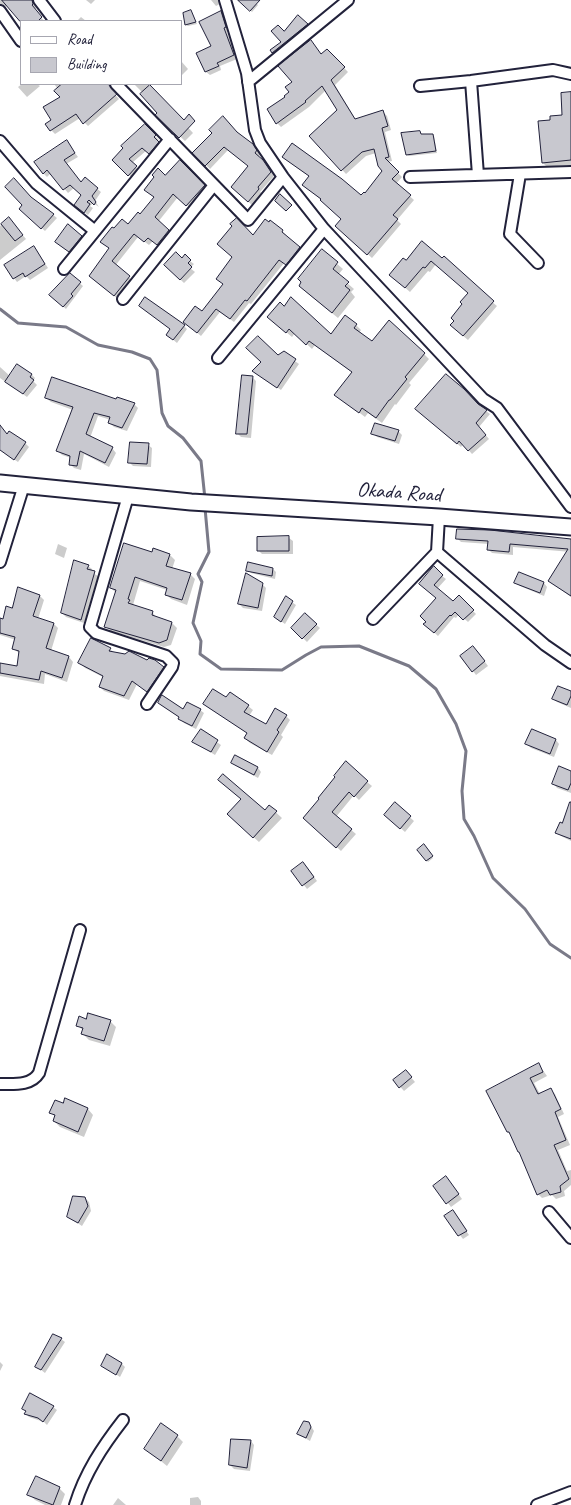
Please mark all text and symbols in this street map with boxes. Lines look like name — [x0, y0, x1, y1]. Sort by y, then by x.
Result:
legend — [20, 20, 182, 85]
text: Road — [67, 30, 92, 49]
text: Building — [67, 55, 106, 74]
street label: Okada Road — [356, 477, 442, 509]

